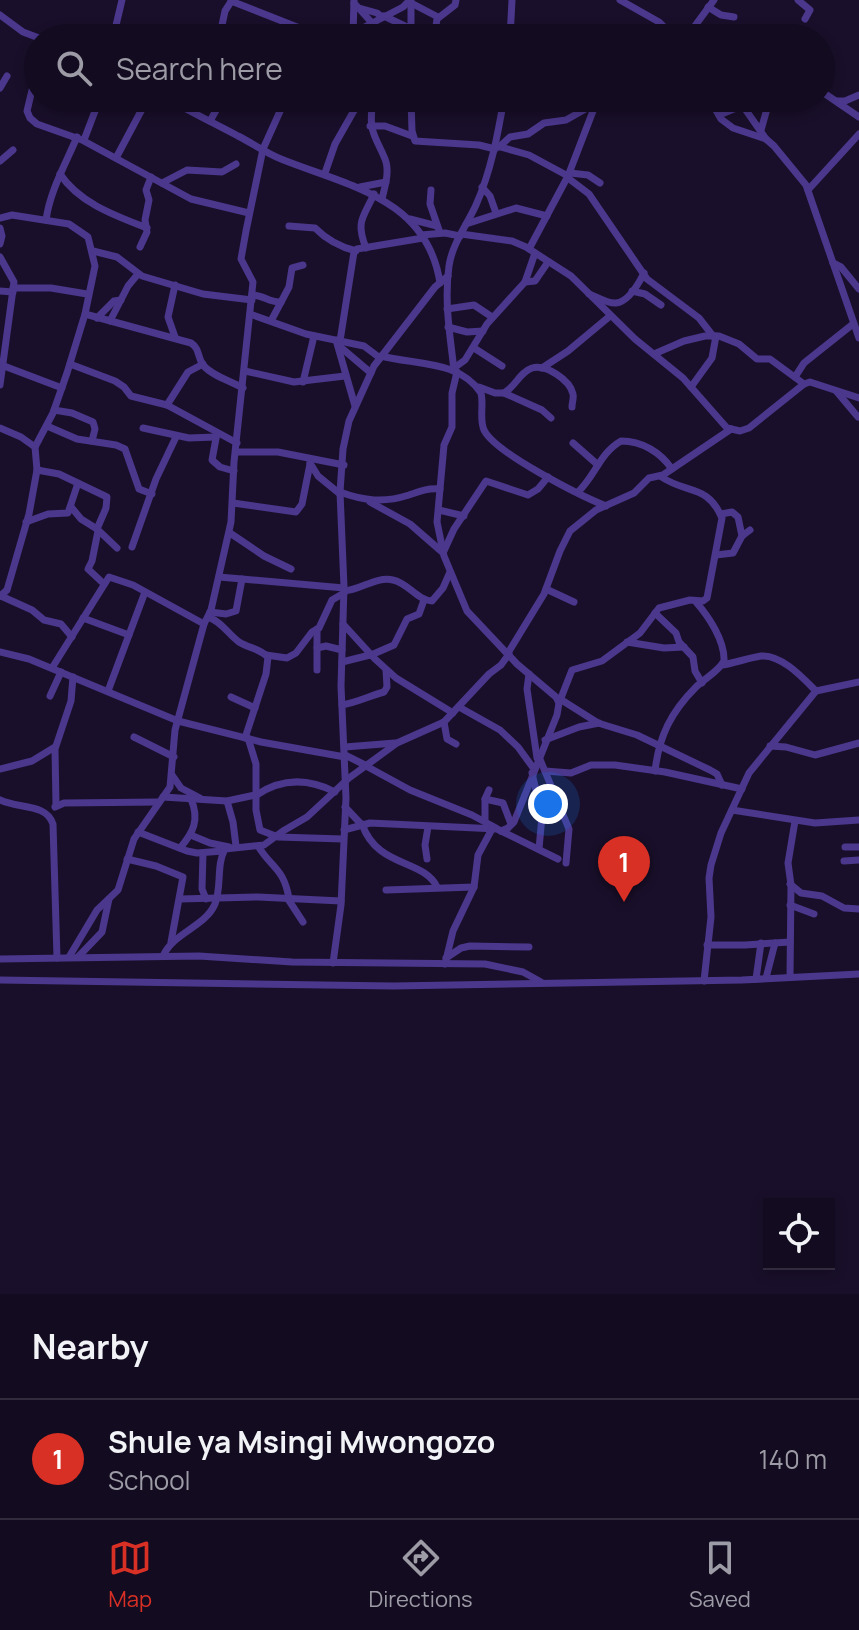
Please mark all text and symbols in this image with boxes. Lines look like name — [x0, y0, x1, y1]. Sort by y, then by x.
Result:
search box — [24, 24, 835, 112]
icon: search — [52, 46, 96, 90]
text: Search here — [116, 48, 283, 89]
your location — [528, 784, 568, 824]
pin: 1 — [598, 836, 650, 902]
map controls — [763, 1198, 835, 1270]
button: locate — [763, 1198, 835, 1270]
text: Nearby — [32, 1323, 148, 1369]
text: Shule ya Msingi Mwongozo — [108, 1421, 495, 1462]
text: 1 — [52, 1441, 64, 1477]
text: 140 m — [758, 1441, 827, 1477]
text: School — [108, 1462, 191, 1498]
tab: Map — [108, 1536, 152, 1614]
tab: Directions — [368, 1536, 473, 1614]
tab: Saved — [689, 1536, 751, 1614]

